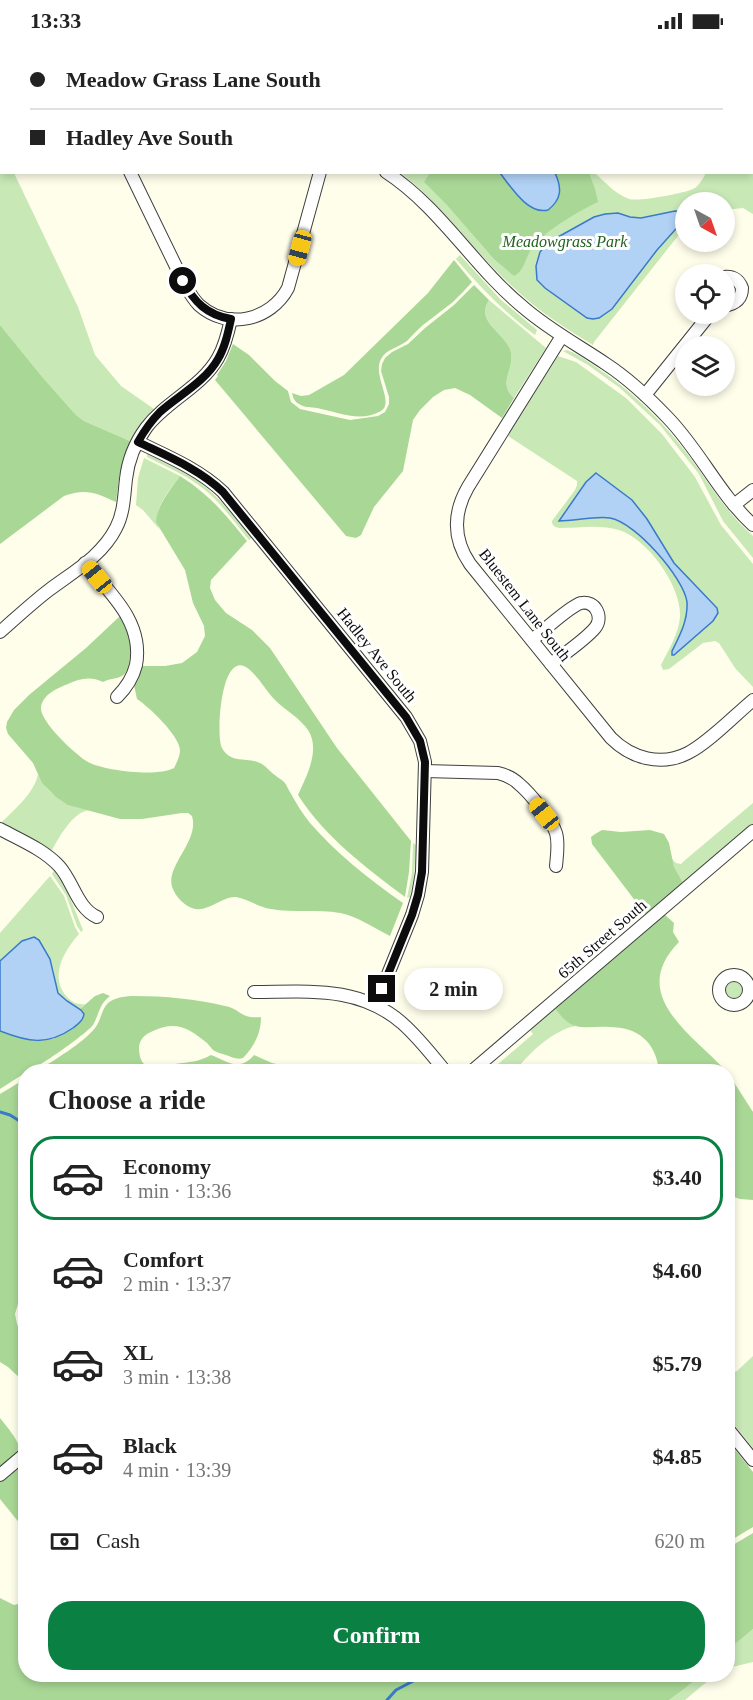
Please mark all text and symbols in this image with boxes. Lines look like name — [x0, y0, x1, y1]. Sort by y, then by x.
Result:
text: 13:33 — [30, 8, 81, 33]
text: Meadow Grass Lane South — [66, 67, 321, 92]
text: Hadley Ave South — [66, 125, 233, 150]
north arrow — [675, 192, 735, 252]
map controls — [675, 192, 735, 396]
car — [287, 228, 313, 268]
park label: Meadowgrass Park — [502, 233, 628, 251]
button: locate — [675, 264, 735, 324]
route start — [169, 267, 196, 294]
button: layers — [675, 336, 735, 396]
street label: Bluestem Lane South — [476, 545, 574, 665]
car — [79, 557, 115, 597]
street label: Hadley Ave South — [333, 605, 420, 706]
car — [526, 794, 562, 834]
street label: 65th Street South — [554, 896, 650, 982]
callout: 2 min — [403, 968, 502, 1010]
route end — [368, 975, 395, 1002]
text: 2 min — [429, 978, 478, 1000]
text: Choose a ride — [48, 1085, 206, 1115]
icon: car — [51, 1151, 105, 1205]
text: Economy — [123, 1154, 211, 1179]
text: $3.40 — [653, 1165, 702, 1190]
text: 1 min · 13:36 — [123, 1180, 231, 1202]
icon: car — [51, 1244, 105, 1298]
text: Comfort — [123, 1247, 204, 1272]
text: $4.60 — [653, 1258, 702, 1283]
text: 2 min · 13:37 — [123, 1273, 231, 1295]
icon: car — [51, 1337, 105, 1391]
text: XL — [123, 1340, 154, 1365]
text: $5.79 — [653, 1351, 702, 1376]
text: 3 min · 13:38 — [123, 1366, 231, 1388]
icon: car — [51, 1430, 105, 1484]
text: Black — [123, 1433, 177, 1458]
text: $4.85 — [653, 1444, 702, 1469]
text: 4 min · 13:39 — [123, 1459, 231, 1481]
icon: cash — [48, 1525, 81, 1558]
text: Cash — [96, 1528, 140, 1553]
text: 620 m — [654, 1530, 705, 1552]
button: Confirm — [48, 1601, 705, 1670]

